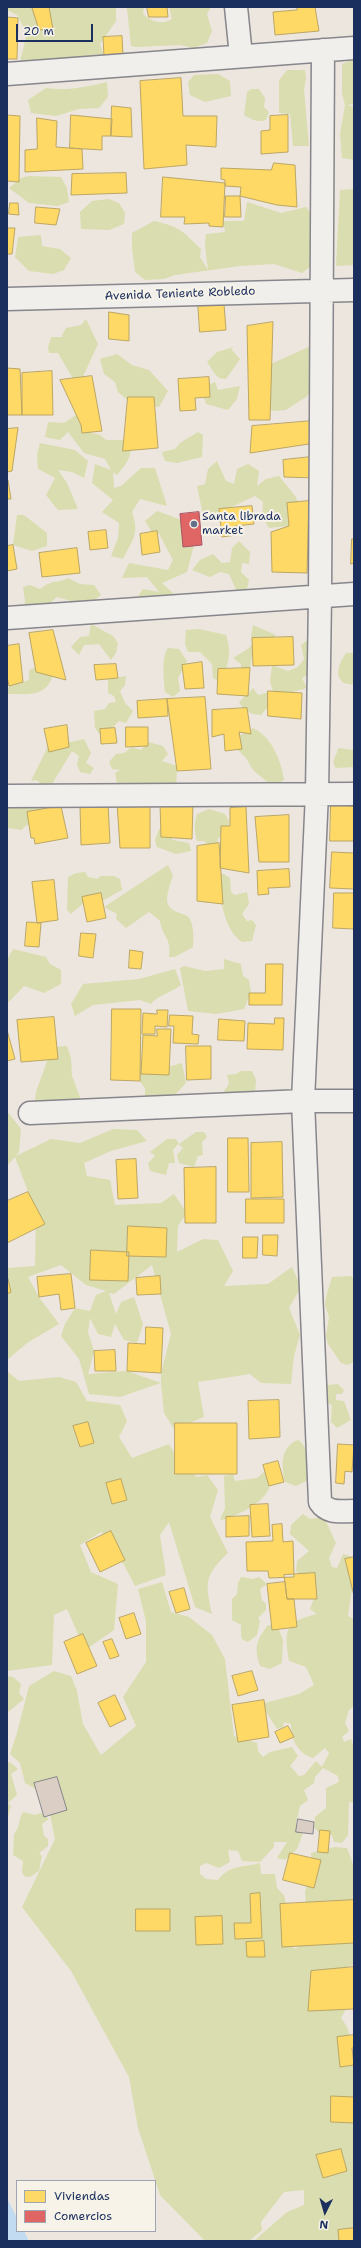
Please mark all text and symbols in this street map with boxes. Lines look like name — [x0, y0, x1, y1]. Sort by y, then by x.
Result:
scale bar — [18, 16, 95, 42]
text: 20 m — [23, 23, 54, 39]
street label: Avenida Teniente Robledo — [104, 284, 256, 304]
place label: Santa librada market — [202, 510, 281, 538]
marker: Santa librada market — [189, 519, 199, 529]
legend — [16, 2180, 156, 2232]
text: Viviendas — [54, 2188, 110, 2204]
north arrow — [305, 2192, 345, 2232]
text: Comercios — [54, 2208, 112, 2224]
text: N — [319, 2217, 329, 2232]

